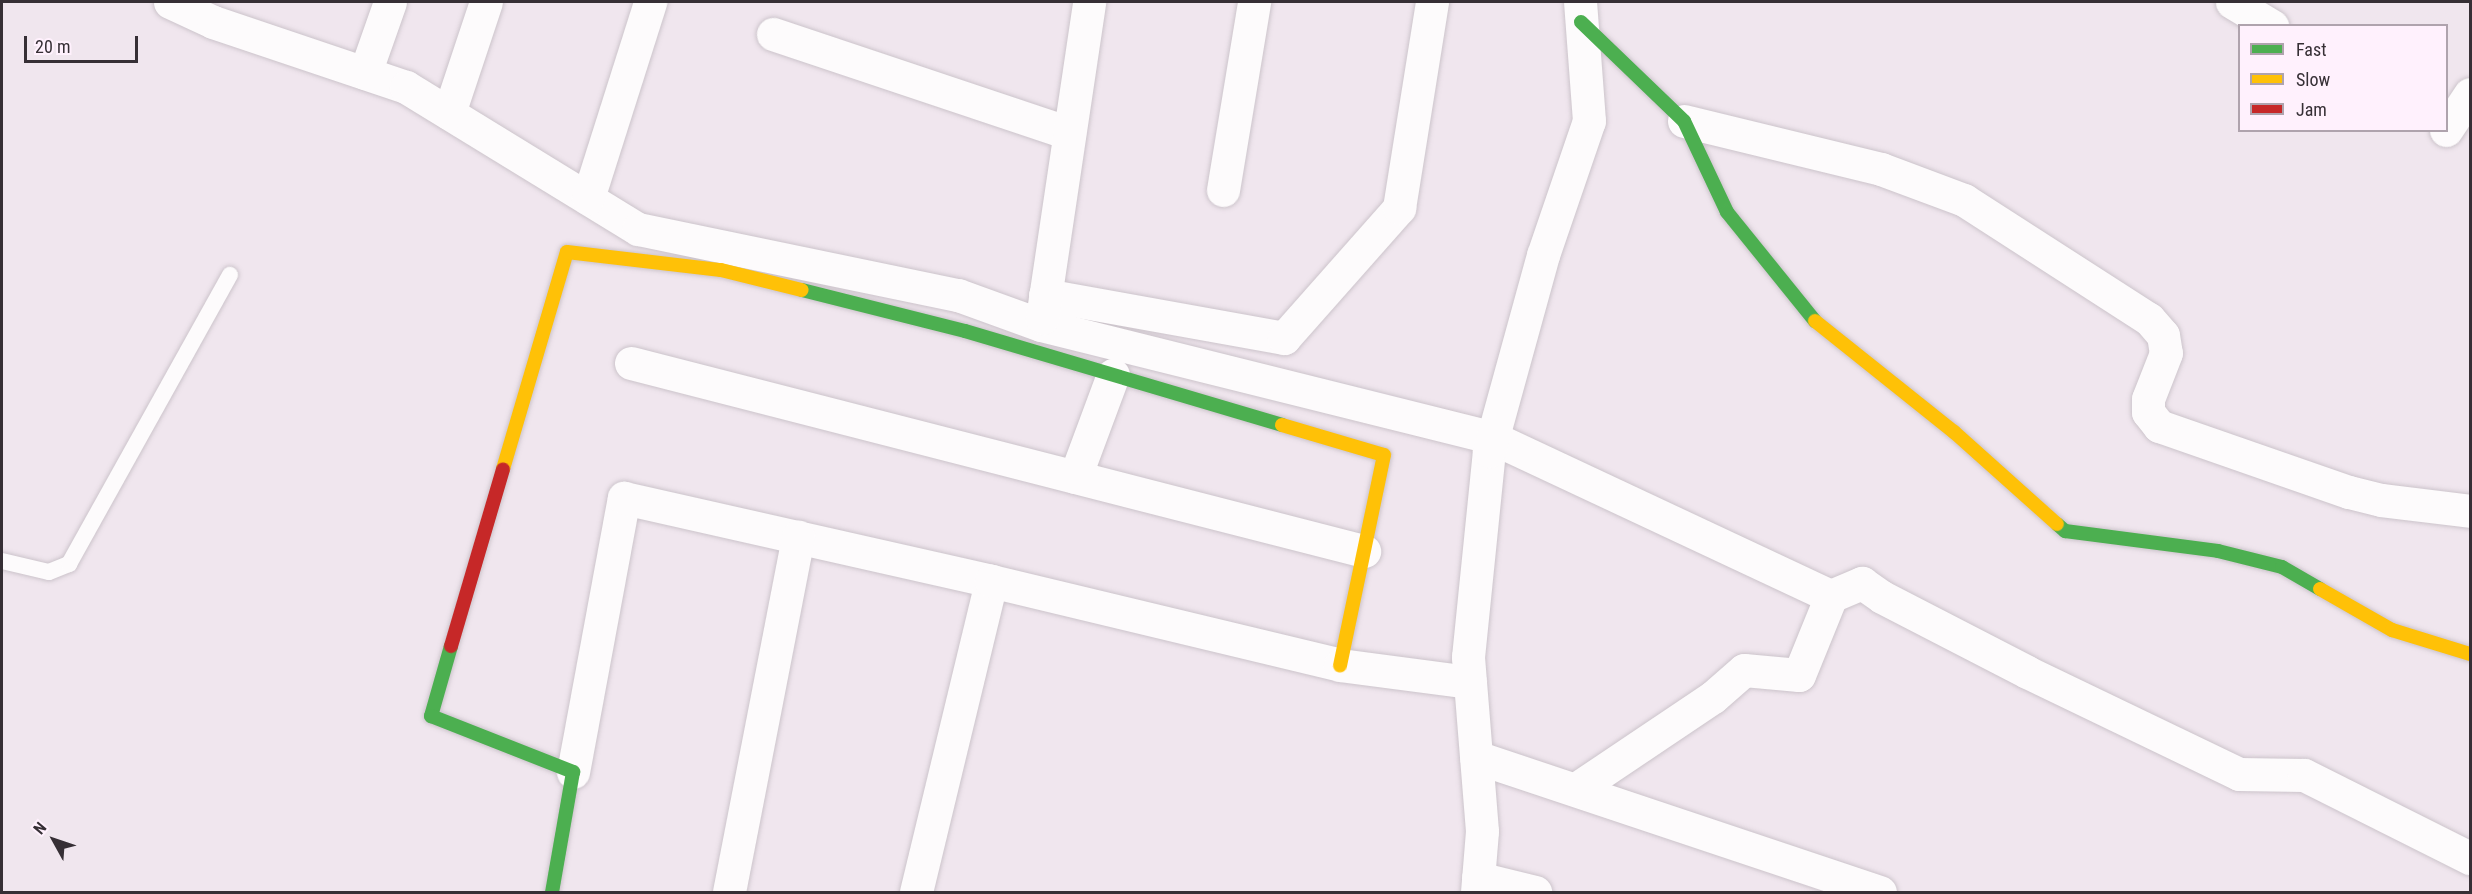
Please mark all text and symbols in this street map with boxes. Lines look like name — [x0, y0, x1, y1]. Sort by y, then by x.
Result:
scale bar — [27, 24, 141, 62]
legend — [2238, 24, 2448, 132]
text: 20 m — [35, 36, 70, 57]
text: Fast — [2296, 39, 2327, 60]
text: Slow — [2296, 69, 2330, 90]
text: Jam — [2296, 99, 2327, 120]
north arrow — [24, 810, 84, 870]
text: N — [29, 818, 50, 838]

